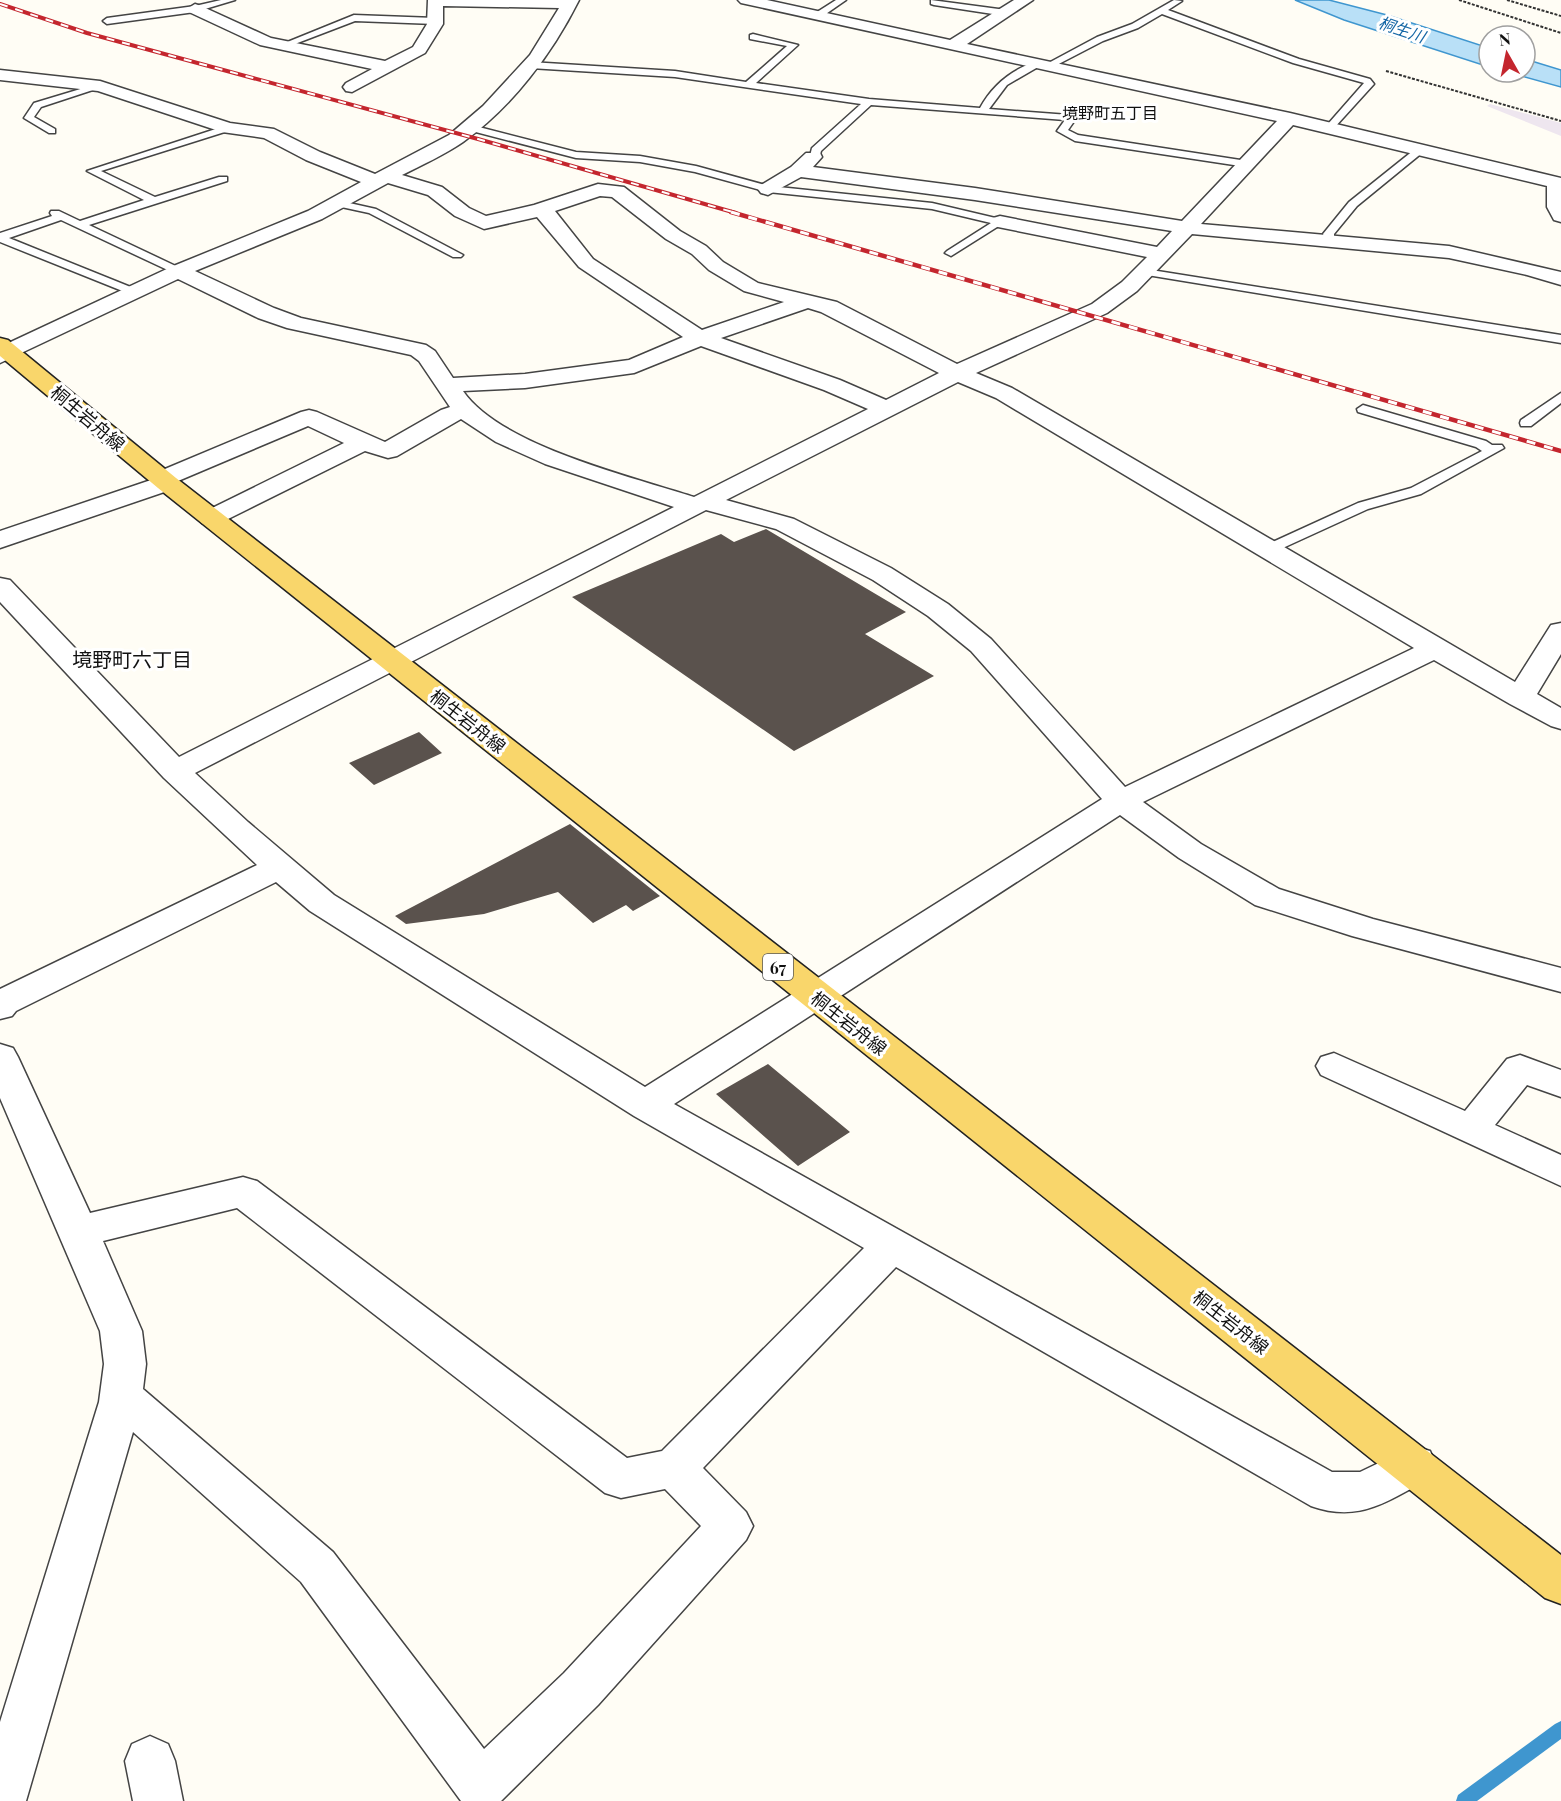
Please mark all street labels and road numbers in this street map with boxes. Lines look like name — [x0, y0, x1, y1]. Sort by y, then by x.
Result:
street label: 桐生岩舟線 — [46, 380, 130, 456]
street label: 桐生岩舟線 — [425, 684, 511, 758]
road number: 67 — [763, 954, 793, 980]
street label: 桐生岩舟線 — [806, 986, 892, 1060]
street label: 桐生岩舟線 — [1188, 1285, 1274, 1359]

